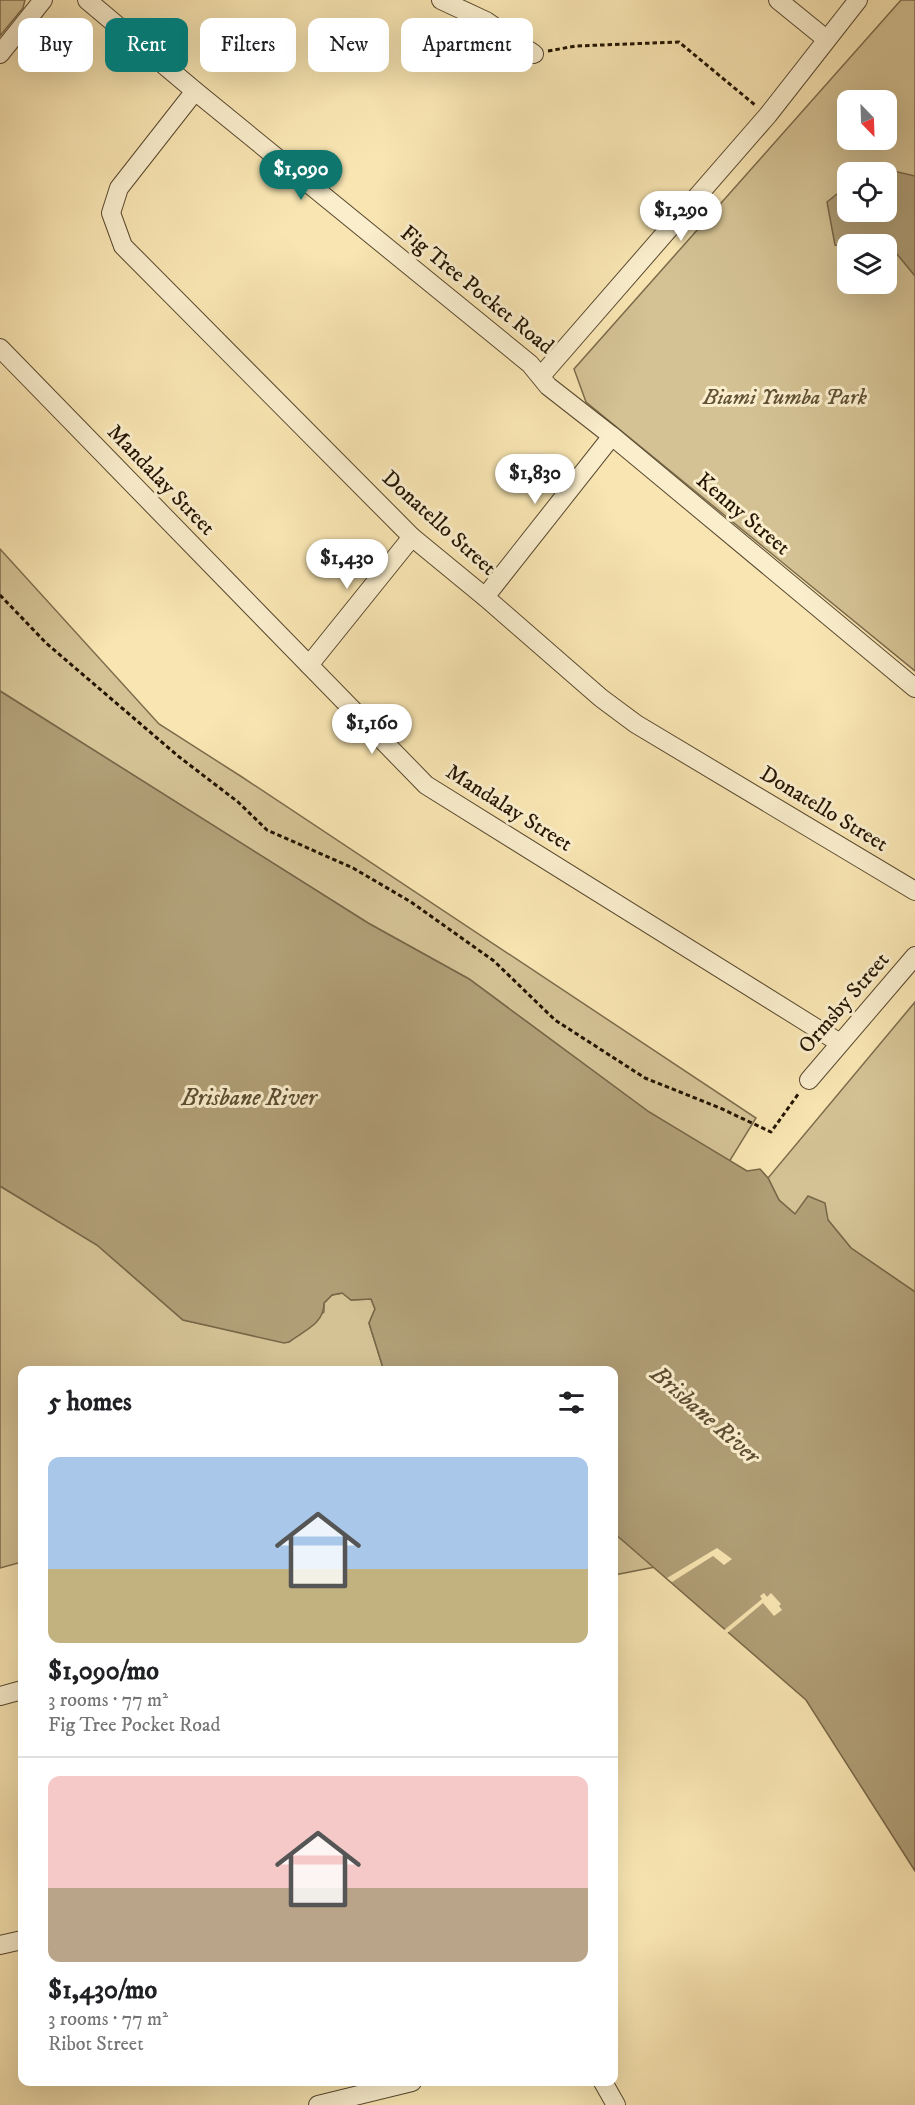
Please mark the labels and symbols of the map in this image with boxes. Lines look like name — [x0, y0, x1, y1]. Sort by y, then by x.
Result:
north arrow — [837, 90, 897, 150]
pin: $1,090 — [252, 150, 350, 201]
pin: $1,290 — [632, 191, 730, 242]
street label: Fig Tree Pocket Road — [395, 220, 559, 360]
park label: Biami Yumba Park — [702, 384, 868, 411]
street label: Mandalay Street — [101, 419, 221, 541]
pin: $1,830 — [486, 454, 584, 505]
street label: Donatello Street — [376, 465, 502, 581]
street label: Kenny Street — [691, 467, 795, 561]
pin: $1,430 — [298, 539, 396, 590]
pin: $1,160 — [323, 704, 421, 755]
street label: Mandalay Street — [441, 758, 577, 858]
street label: Donatello Street — [755, 760, 893, 858]
street label: Ormsby Street — [793, 947, 895, 1059]
water label: Brisbane River — [181, 1083, 319, 1113]
water label: Brisbane River — [644, 1359, 768, 1472]

